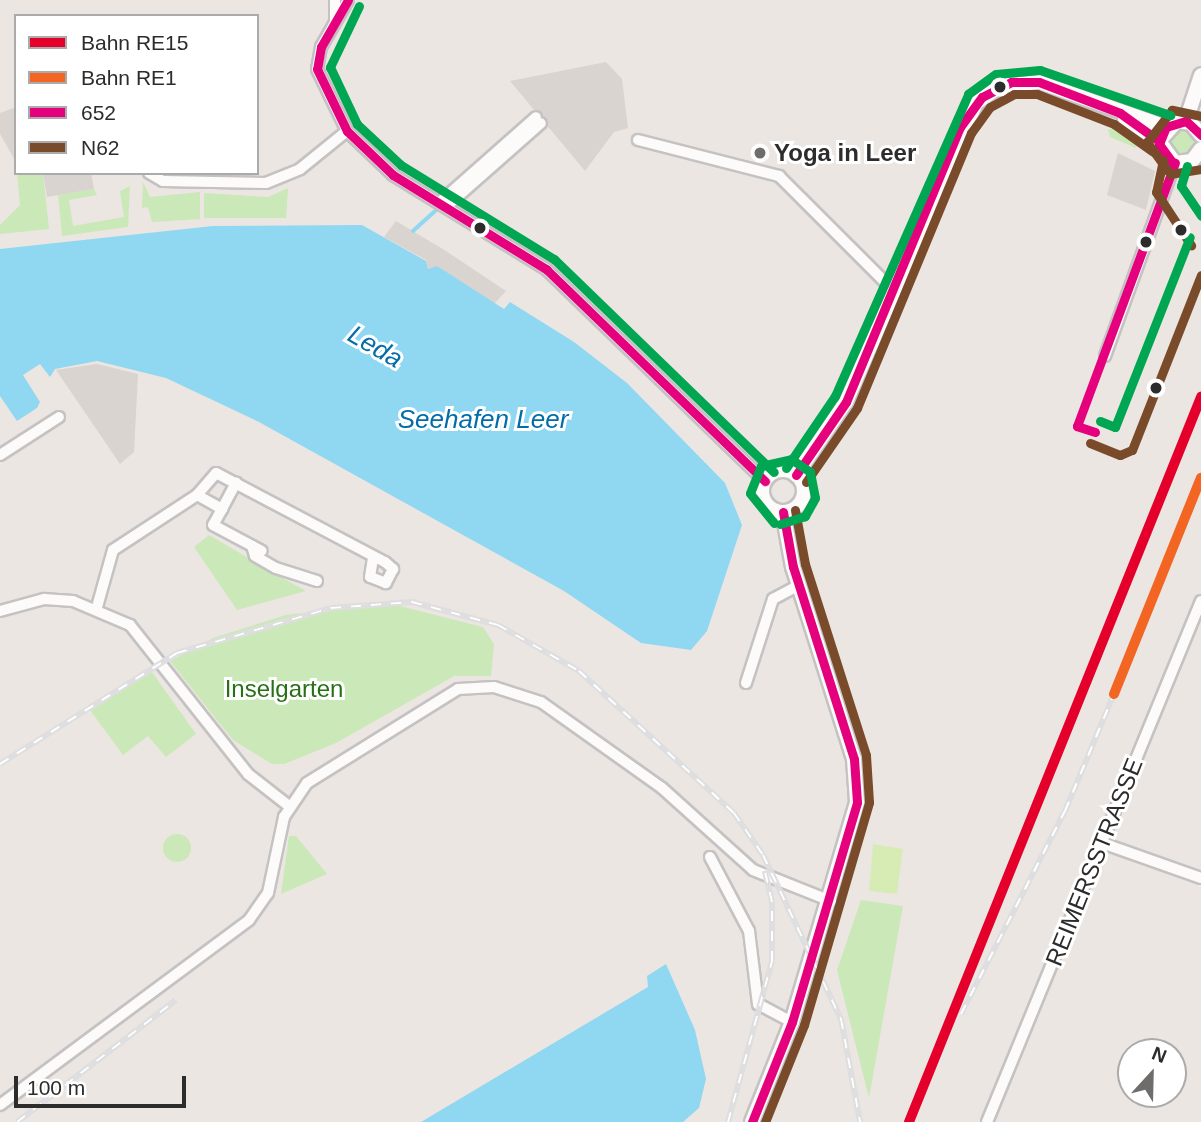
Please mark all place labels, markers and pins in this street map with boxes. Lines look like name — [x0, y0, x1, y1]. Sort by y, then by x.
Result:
unlabelled marker — [993, 80, 1007, 94]
place label: Yoga in Leer — [774, 139, 916, 167]
marker: Yoga in Leer — [752, 145, 768, 161]
unlabelled marker — [473, 221, 487, 235]
unlabelled marker — [1174, 223, 1188, 237]
unlabelled marker — [1139, 235, 1153, 249]
unlabelled marker — [1149, 381, 1163, 395]

